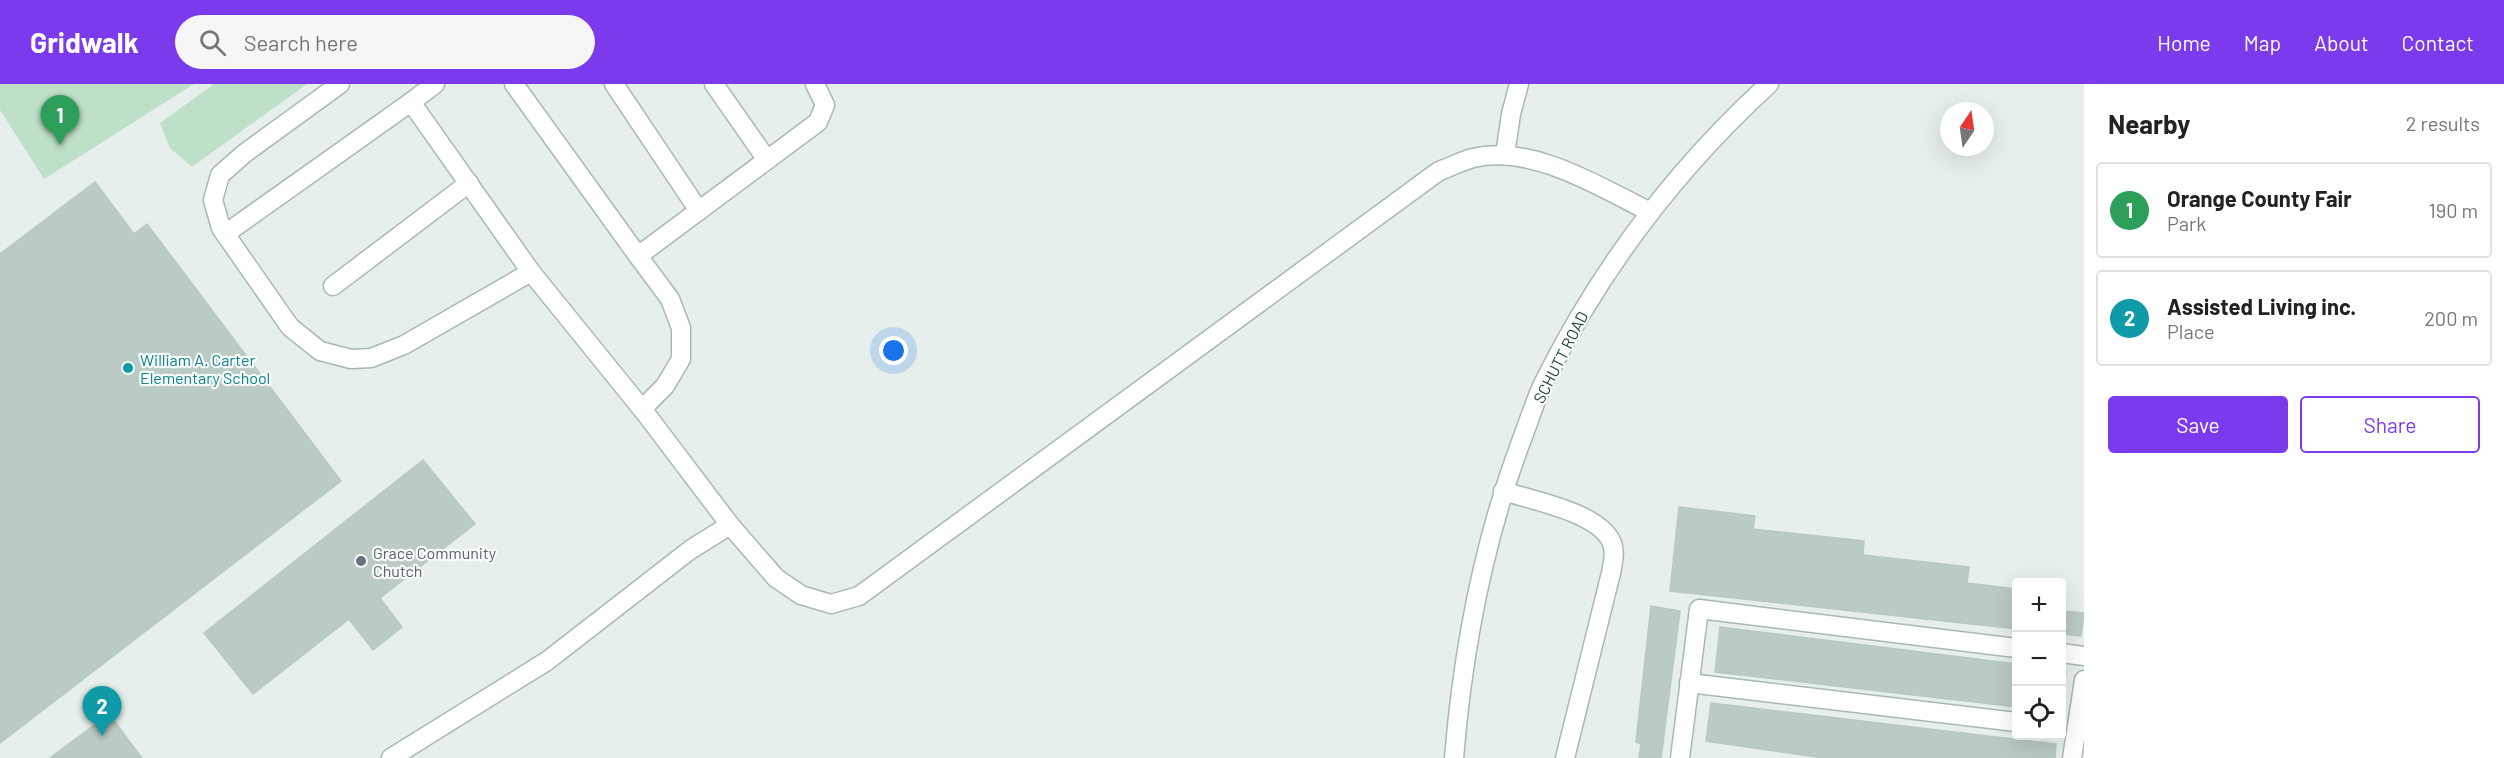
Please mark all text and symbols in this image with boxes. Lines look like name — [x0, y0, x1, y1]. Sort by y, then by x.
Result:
search box — [175, 15, 595, 69]
text: Gridwalk — [30, 25, 139, 59]
icon: search — [196, 26, 229, 59]
text: Search here — [244, 29, 358, 55]
text: Home — [2157, 30, 2211, 55]
text: Map — [2244, 30, 2281, 55]
text: About — [2314, 30, 2369, 55]
text: Contact — [2402, 30, 2474, 55]
pin: 1 — [40, 95, 80, 145]
north arrow — [1940, 102, 1994, 156]
text: Nearby — [2108, 108, 2190, 139]
text: 2 results — [2406, 111, 2480, 135]
text: Orange County Fair — [2167, 185, 2352, 211]
text: 1 — [2126, 198, 2133, 222]
text: 190 m — [2429, 198, 2478, 222]
text: Park — [2167, 211, 2206, 235]
text: Assisted Living inc. — [2167, 293, 2356, 319]
text: 2 — [2124, 306, 2135, 330]
text: 200 m — [2424, 306, 2478, 330]
street label: SCHUTT ROAD — [1529, 308, 1591, 406]
text: Place — [2167, 319, 2215, 343]
your location — [879, 336, 908, 365]
place label: William A. Carter Elementary School — [140, 350, 270, 387]
marker: William A. Carter Elementary School — [121, 361, 135, 375]
button: Save — [2108, 396, 2288, 453]
button: Share — [2300, 396, 2480, 453]
place label: Grace Community Chutch — [373, 543, 497, 580]
marker: Grace Community Chutch — [354, 554, 368, 568]
map controls — [2012, 578, 2066, 740]
button: + — [2012, 578, 2066, 632]
button: − — [2012, 632, 2066, 686]
pin: 2 — [82, 686, 122, 736]
button: locate — [2012, 686, 2066, 740]

